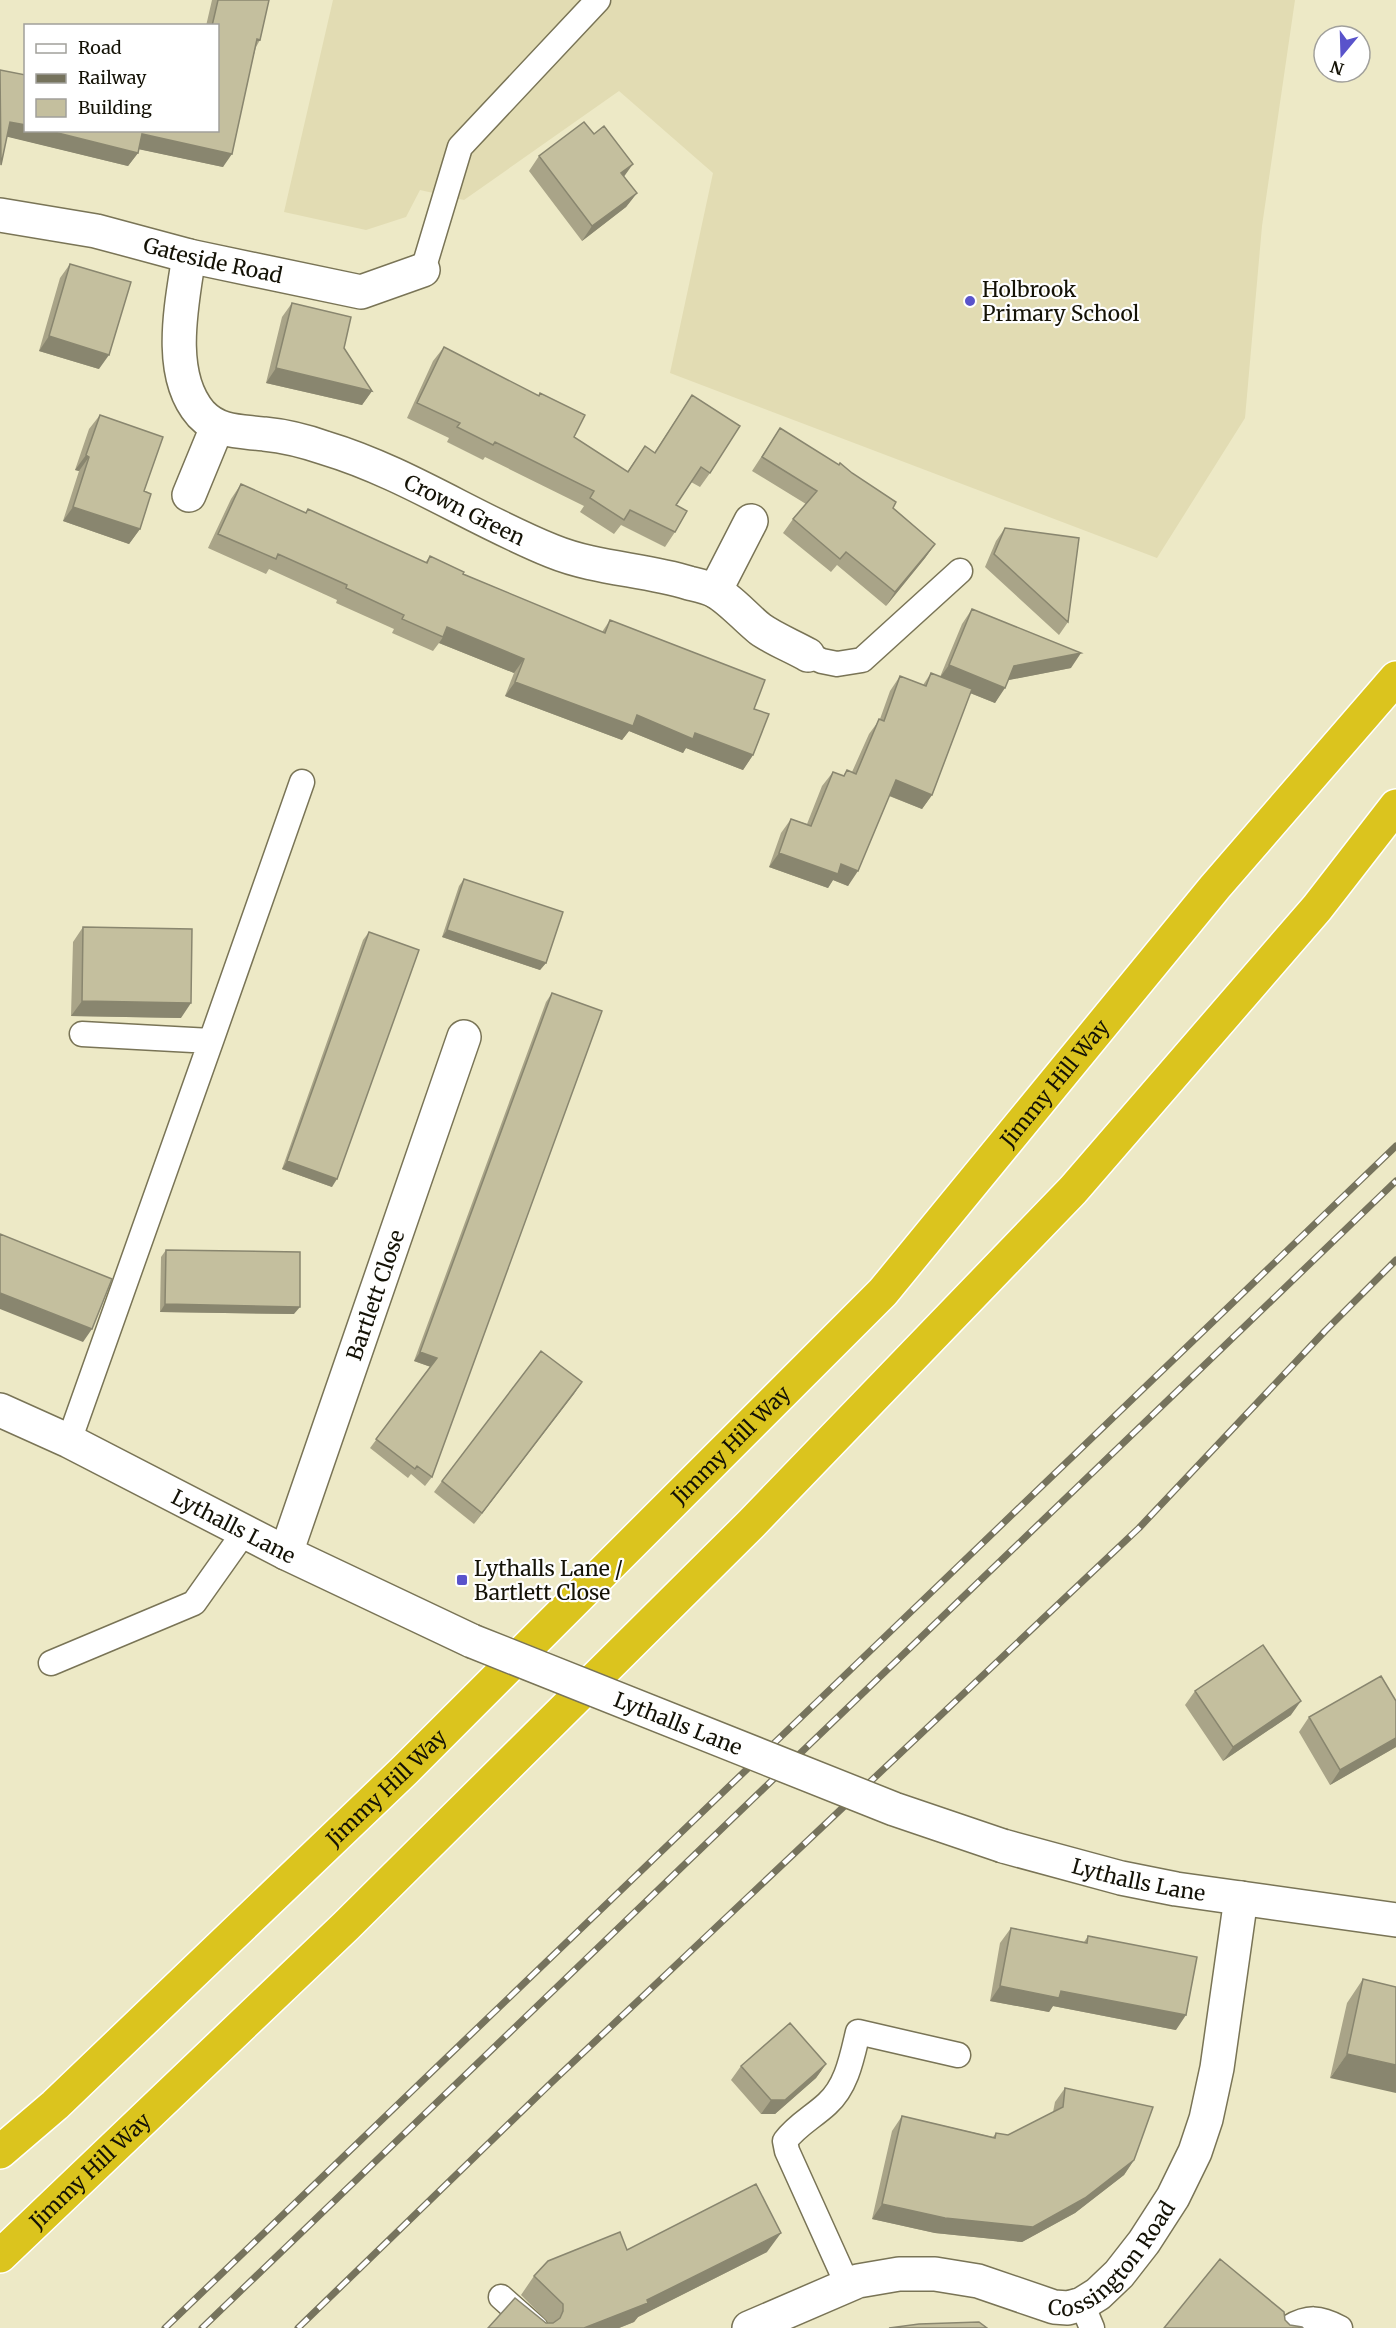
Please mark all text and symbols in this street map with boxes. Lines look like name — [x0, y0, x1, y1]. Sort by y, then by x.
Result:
legend — [24, 24, 219, 132]
north arrow — [1312, 24, 1372, 84]
text: Road — [78, 36, 122, 59]
text: N — [1328, 57, 1346, 80]
text: Railway — [78, 66, 147, 89]
text: Building — [78, 96, 152, 119]
street label: Gateside Road — [141, 231, 285, 289]
place label: Holbrook Primary School — [982, 276, 1140, 327]
marker: Holbrook Primary School — [963, 294, 977, 308]
street label: Crown Green — [400, 468, 530, 551]
street label: Jimmy Hill Way — [993, 1013, 1115, 1153]
street label: Bartlett Close — [340, 1226, 410, 1364]
street label: Jimmy Hill Way — [665, 1379, 796, 1510]
street label: Lythalls Lane — [167, 1483, 300, 1569]
place label: Lythalls Lane / Bartlett Close — [474, 1555, 623, 1606]
marker: Lythalls Lane / Bartlett Close — [455, 1573, 469, 1587]
street label: Lythalls Lane — [610, 1685, 746, 1761]
street label: Jimmy Hill Way — [320, 1723, 452, 1853]
street label: Lythalls Lane — [1069, 1852, 1207, 1906]
street label: Jimmy Hill Way — [23, 2106, 156, 2235]
street label: Cossington Road — [1047, 2195, 1181, 2322]

